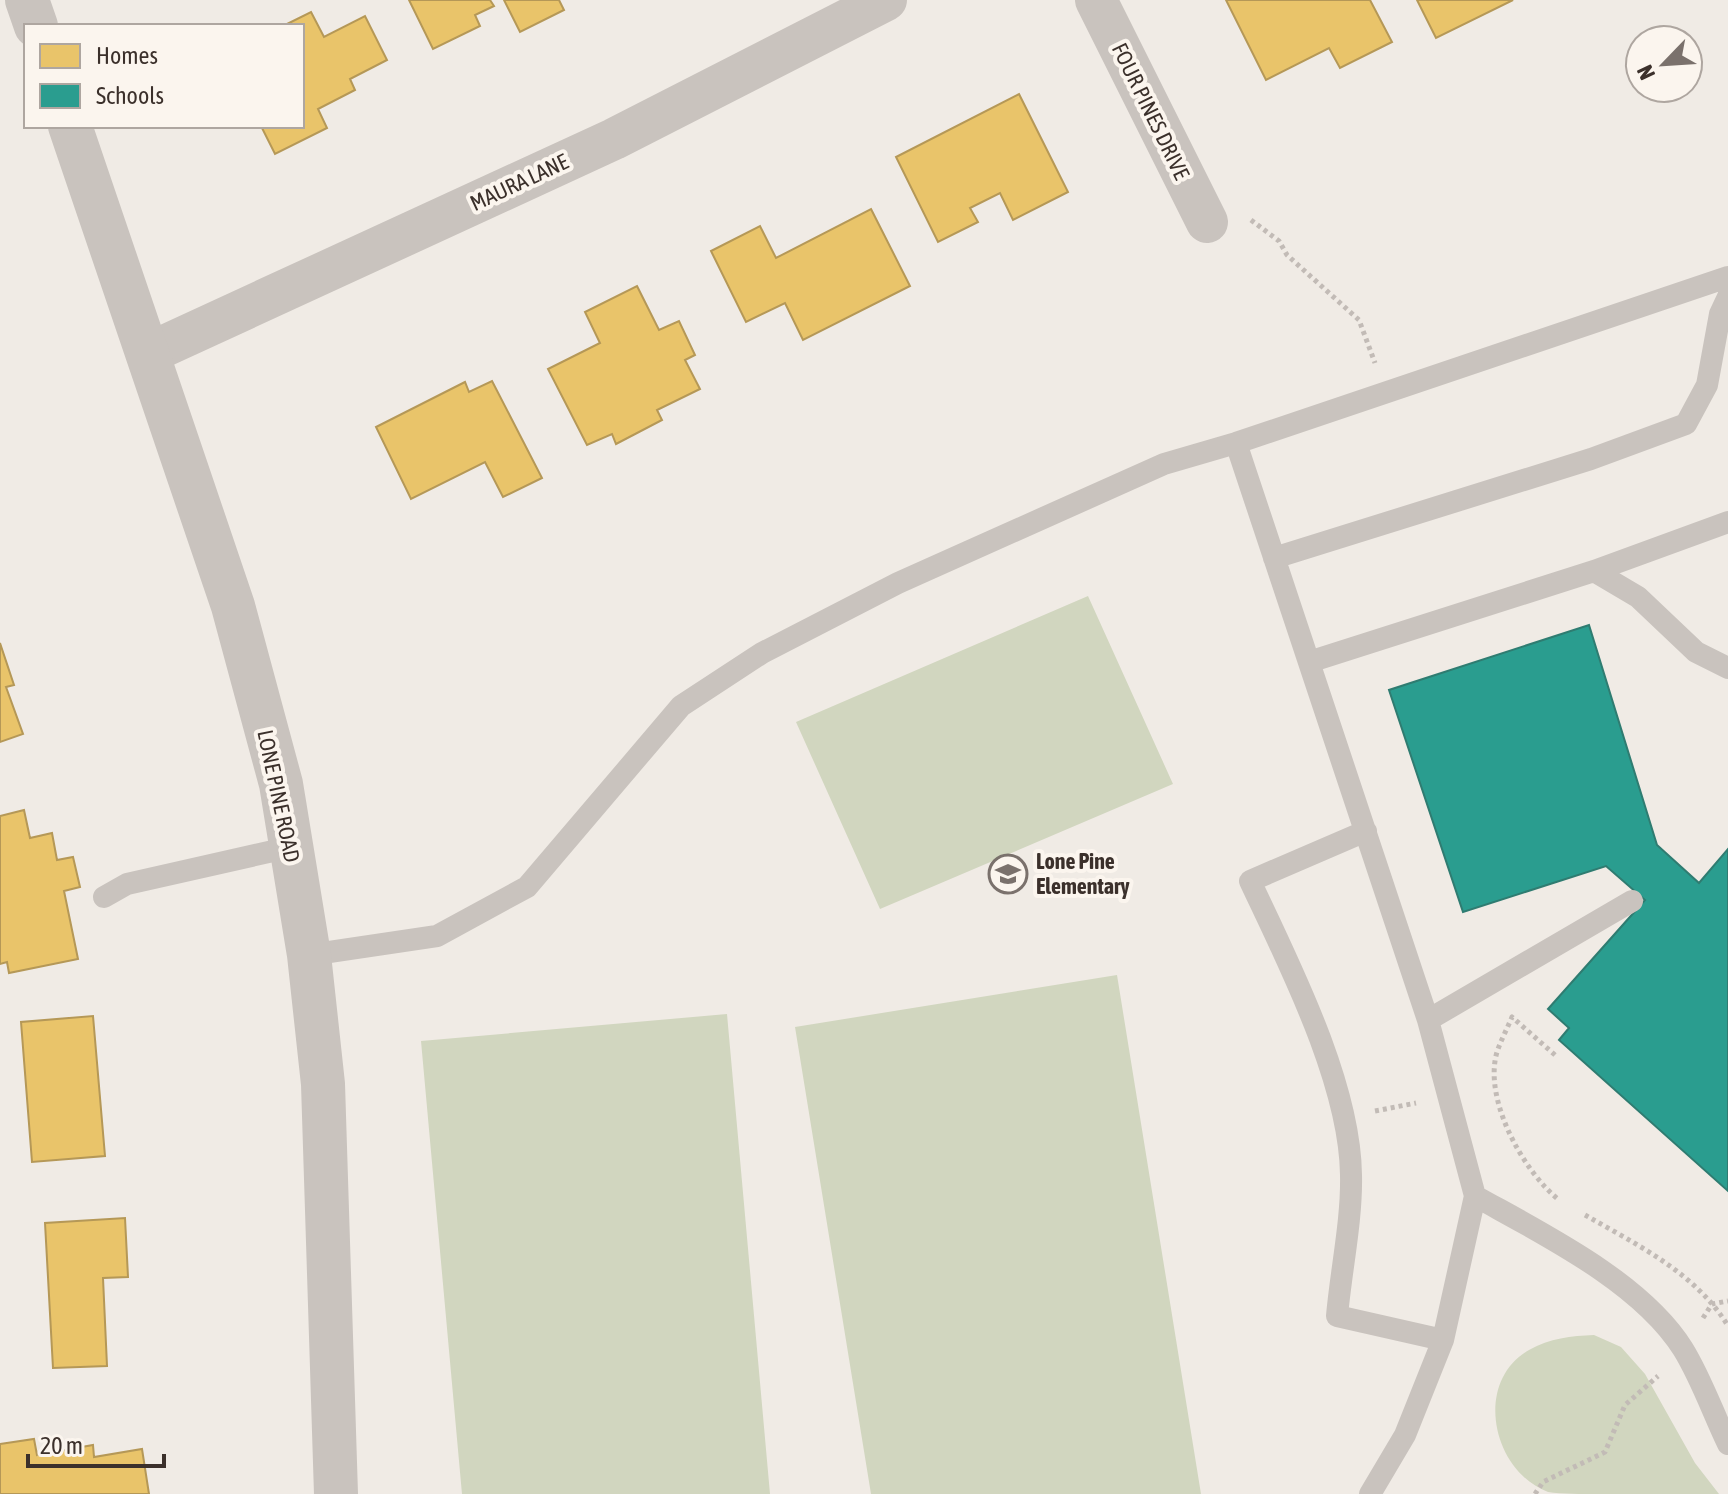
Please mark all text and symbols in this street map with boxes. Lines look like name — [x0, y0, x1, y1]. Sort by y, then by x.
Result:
legend — [24, 24, 304, 128]
north arrow — [1624, 24, 1704, 104]
street label: FOUR PINES DRIVE — [1107, 38, 1196, 184]
text: Homes — [96, 42, 158, 69]
text: N — [1631, 61, 1660, 84]
text: Schools — [96, 82, 164, 109]
street label: MAURA LANE — [466, 148, 573, 216]
street label: LONE PINE ROAD — [252, 727, 306, 865]
place label: Lone Pine Elementary — [1036, 848, 1130, 899]
school or university icon: Lone Pine Elementary — [987, 853, 1029, 895]
scale bar — [28, 1418, 164, 1468]
text: 20 m — [40, 1432, 83, 1459]

